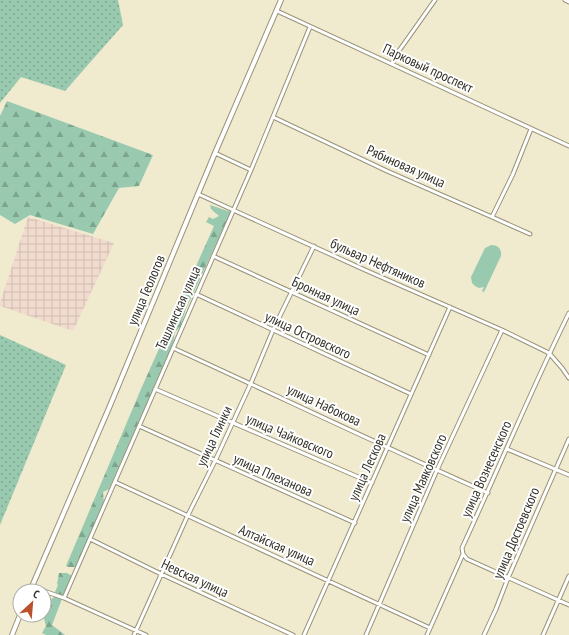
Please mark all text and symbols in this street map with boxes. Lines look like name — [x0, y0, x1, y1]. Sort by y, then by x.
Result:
street label: Парковый проспект — [380, 39, 476, 97]
street label: Рябиновая улица — [364, 141, 448, 191]
street label: бульвар Нефтяников — [328, 234, 429, 292]
street label: улица Геологов — [123, 252, 169, 328]
street label: Ташлинская улица — [152, 263, 204, 353]
street label: Бронная улица — [289, 272, 363, 320]
street label: улица Островского — [262, 307, 354, 363]
street label: улица Набокова — [284, 380, 364, 430]
street label: улица Глинки — [192, 403, 236, 469]
street label: улица Чайковского — [243, 409, 337, 463]
street label: улица Вознесенского — [457, 418, 515, 520]
street label: улица Лескова — [344, 430, 390, 504]
street label: улица Маяковского — [395, 431, 451, 525]
street label: улица Плеханова — [230, 449, 316, 501]
street label: улица Достоевского — [489, 484, 543, 582]
street label: Алтайская улица — [236, 520, 318, 570]
street label: Невская улица — [159, 555, 231, 601]
north arrow — [12, 583, 52, 623]
text: С — [31, 587, 42, 601]

